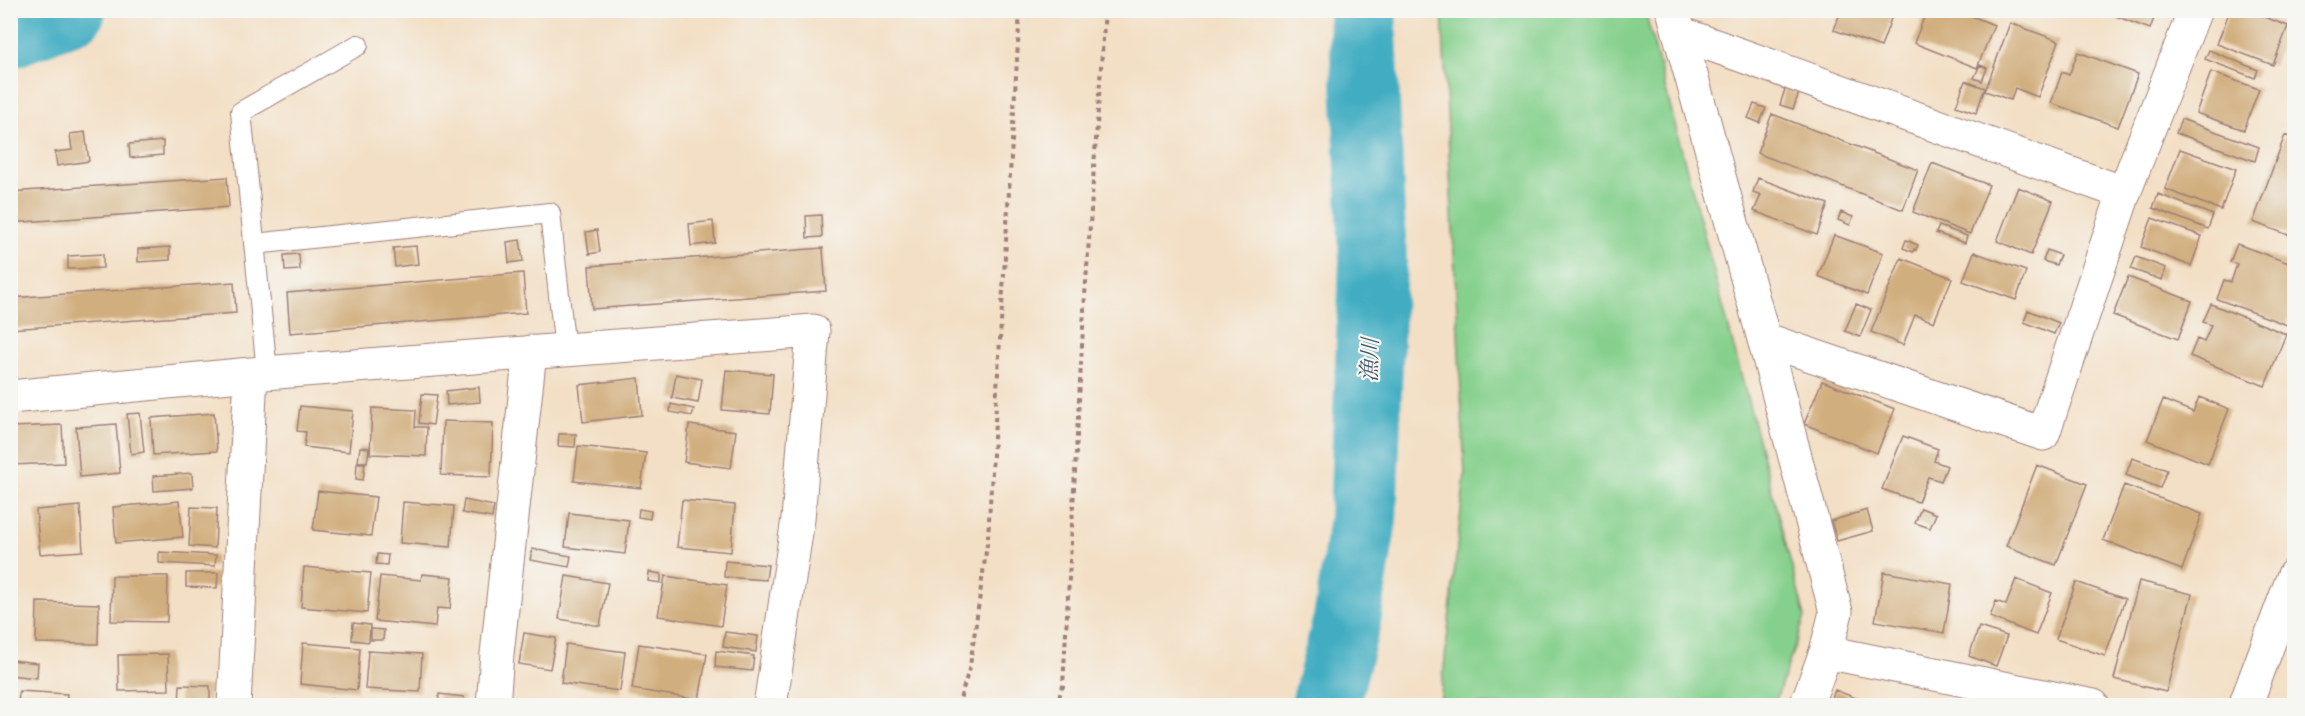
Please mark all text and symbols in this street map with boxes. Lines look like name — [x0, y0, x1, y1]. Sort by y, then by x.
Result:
water label: 漁川 — [1354, 336, 1386, 383]

